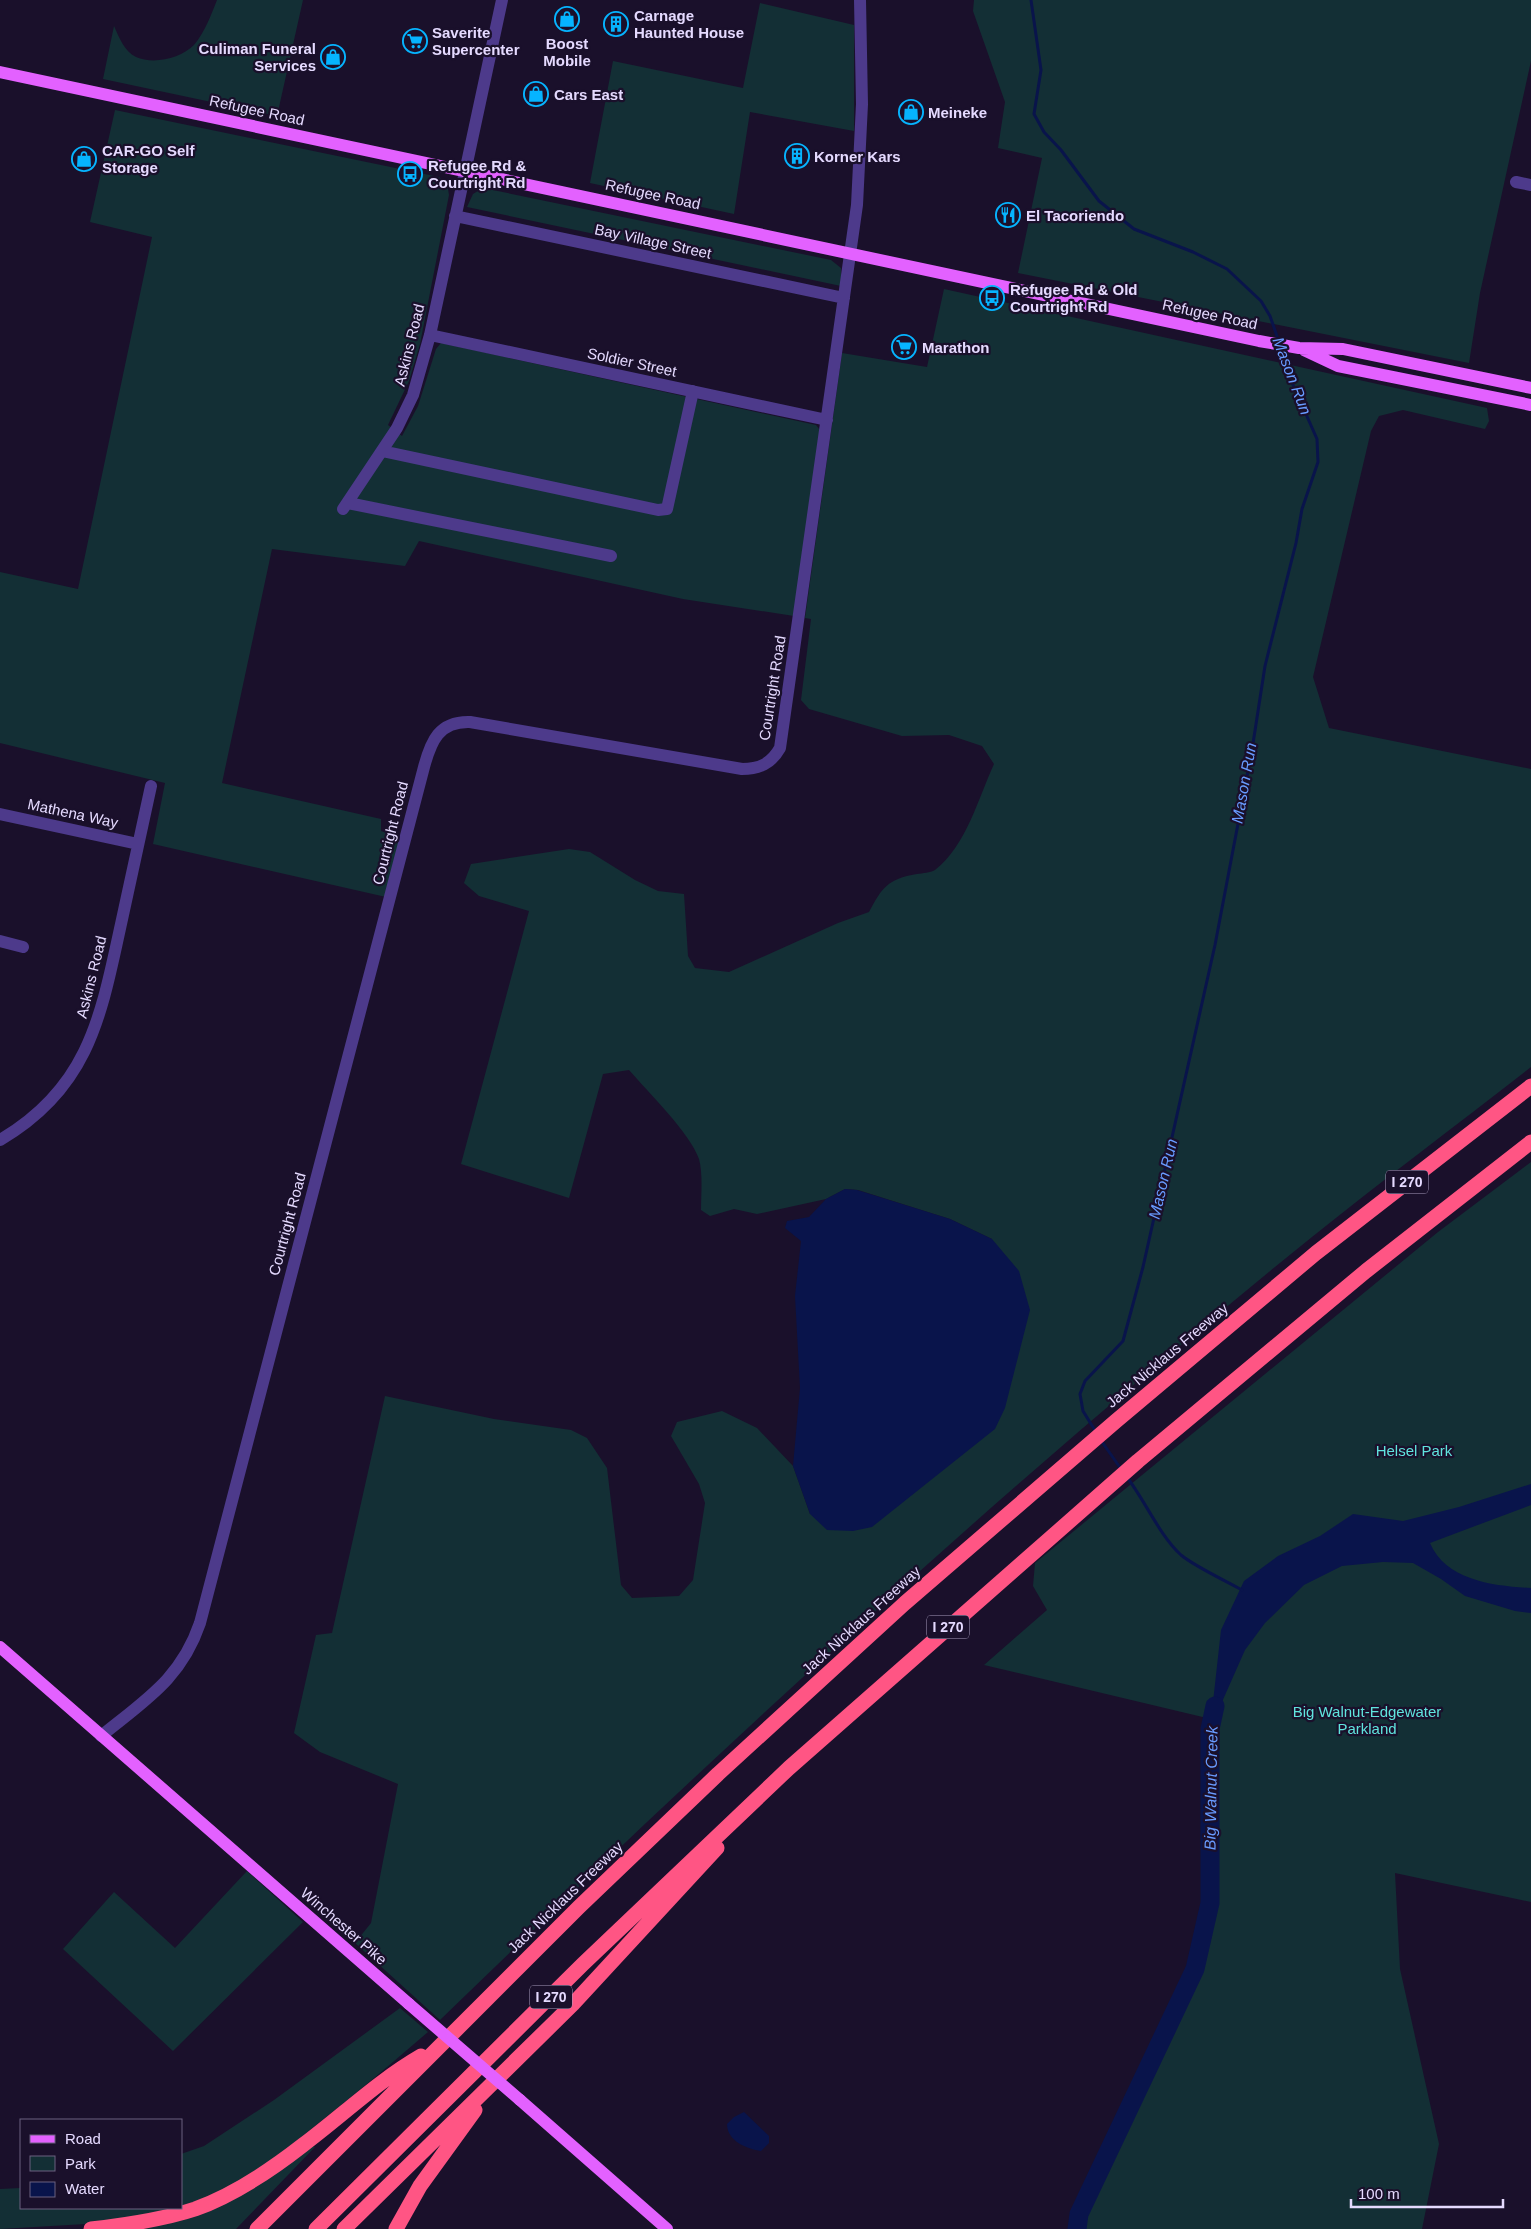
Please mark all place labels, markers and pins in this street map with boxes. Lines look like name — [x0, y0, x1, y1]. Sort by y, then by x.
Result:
shop icon: Boost Mobile — [554, 6, 580, 32]
place label: Carnage Haunted House — [634, 7, 744, 41]
building icon: Carnage Haunted House — [603, 11, 629, 37]
place label: Saverite Supercenter — [432, 24, 520, 58]
supermarket icon: Saverite Supercenter — [402, 28, 428, 54]
place label: Boost Mobile — [543, 35, 591, 69]
place label: Culiman Funeral Services — [198, 40, 316, 74]
shop icon: Culiman Funeral Services — [320, 44, 346, 70]
shop icon: Cars East — [523, 81, 549, 107]
place label: Cars East — [554, 86, 623, 103]
shop icon: Meineke — [898, 99, 924, 125]
place label: Meineke — [928, 104, 987, 121]
place label: CAR-GO Self Storage — [102, 142, 196, 176]
building icon: Korner Kars — [784, 143, 810, 169]
shop icon: CAR-GO Self Storage — [71, 146, 97, 172]
place label: Korner Kars — [814, 148, 901, 165]
place label: Refugee Rd & Courtright Rd — [428, 157, 527, 191]
bus stop icon: Refugee Rd & Courtright Rd — [397, 161, 423, 187]
restaurant icon: El Tacoriendo — [995, 202, 1021, 228]
place label: El Tacoriendo — [1026, 207, 1124, 224]
place label: Refugee Rd & Old Courtright Rd — [1010, 281, 1138, 315]
bus stop icon: Refugee Rd & Old Courtright Rd — [979, 285, 1005, 311]
supermarket icon: Marathon — [891, 334, 917, 360]
place label: Marathon — [922, 339, 990, 356]

